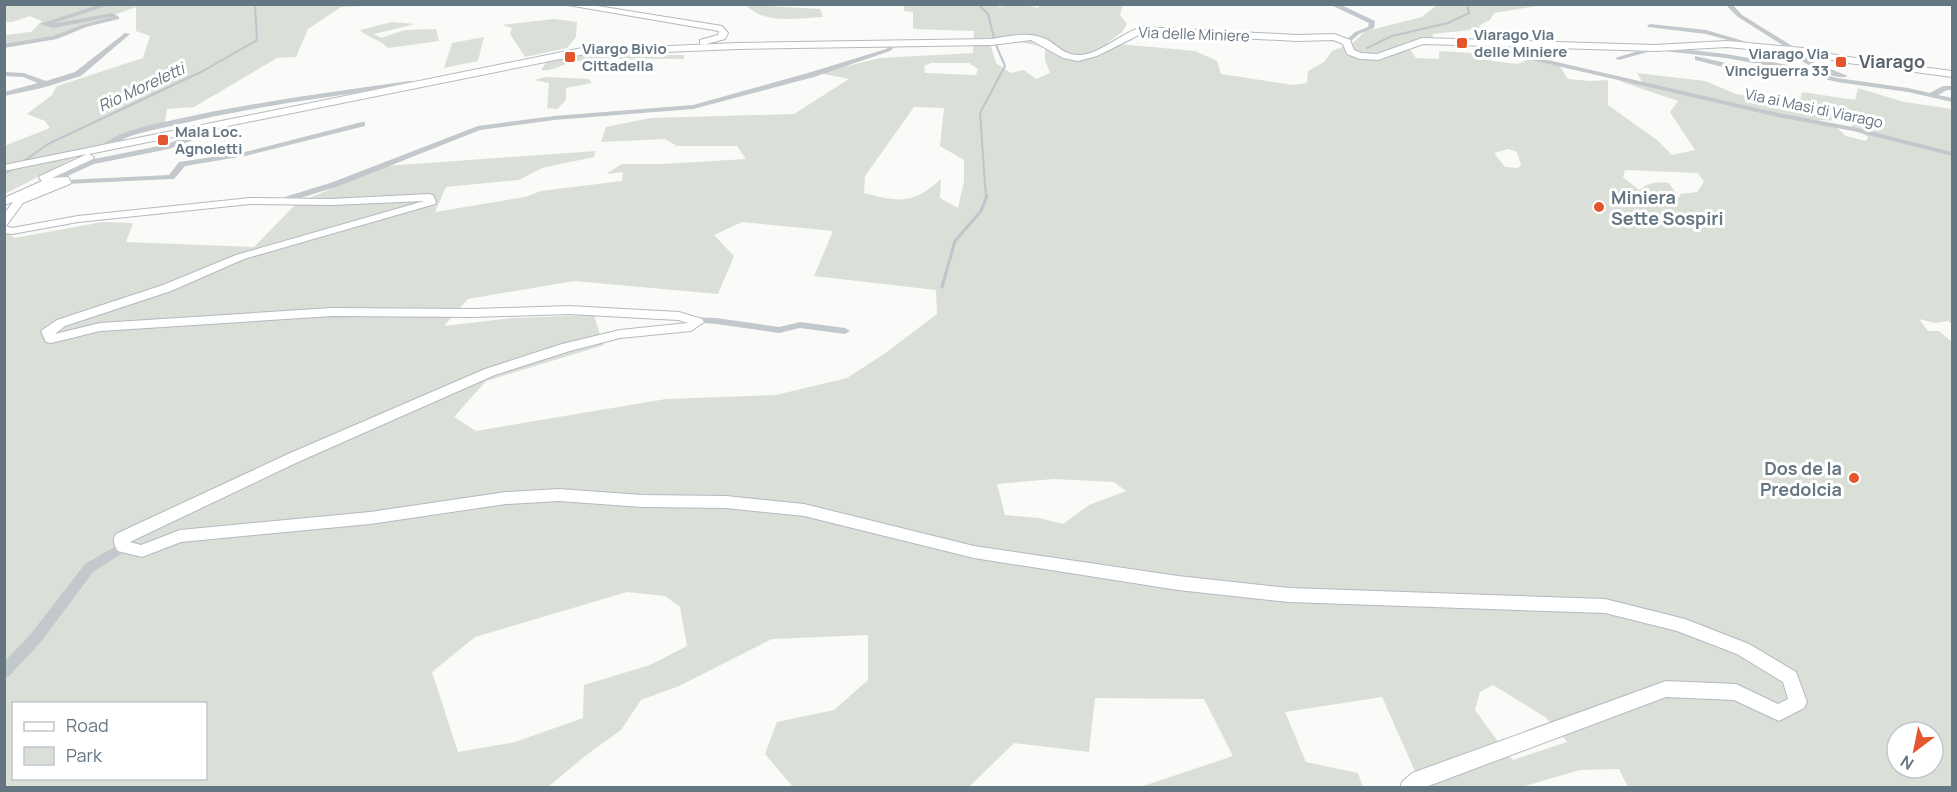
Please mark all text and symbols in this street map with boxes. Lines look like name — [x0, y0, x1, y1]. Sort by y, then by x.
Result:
street label: Via delle Miniere — [1138, 22, 1250, 46]
place label: Viarago Via delle Miniere — [1474, 24, 1567, 62]
marker: Viarago Via delle Miniere — [1455, 36, 1469, 50]
place label: Viargo Bivio Cittadella — [582, 38, 667, 76]
place label: Viarago Via Vinciguerra 33 — [1725, 43, 1829, 81]
district label: Viarago — [1859, 49, 1925, 73]
marker: Viargo Bivio Cittadella — [563, 50, 577, 64]
marker: Viarago Via Vinciguerra 33 — [1834, 55, 1848, 69]
water label: Rio Moreletti — [94, 56, 190, 117]
street label: Via ai Masi di Viarago — [1743, 83, 1885, 133]
place label: Mala Loc. Agnoletti — [175, 121, 242, 159]
marker: Mala Loc. Agnoletti — [156, 133, 170, 147]
place label: Miniera Sette Sospiri — [1611, 185, 1723, 230]
marker: Miniera Sette Sospiri — [1592, 200, 1606, 214]
place label: Dos de la Predolcia — [1760, 456, 1842, 501]
marker: Dos de la Predolcia — [1847, 471, 1861, 485]
legend — [12, 702, 207, 780]
text: Road — [66, 713, 109, 737]
north arrow — [1885, 720, 1945, 780]
text: Park — [66, 743, 103, 767]
text: N — [1896, 750, 1918, 775]

